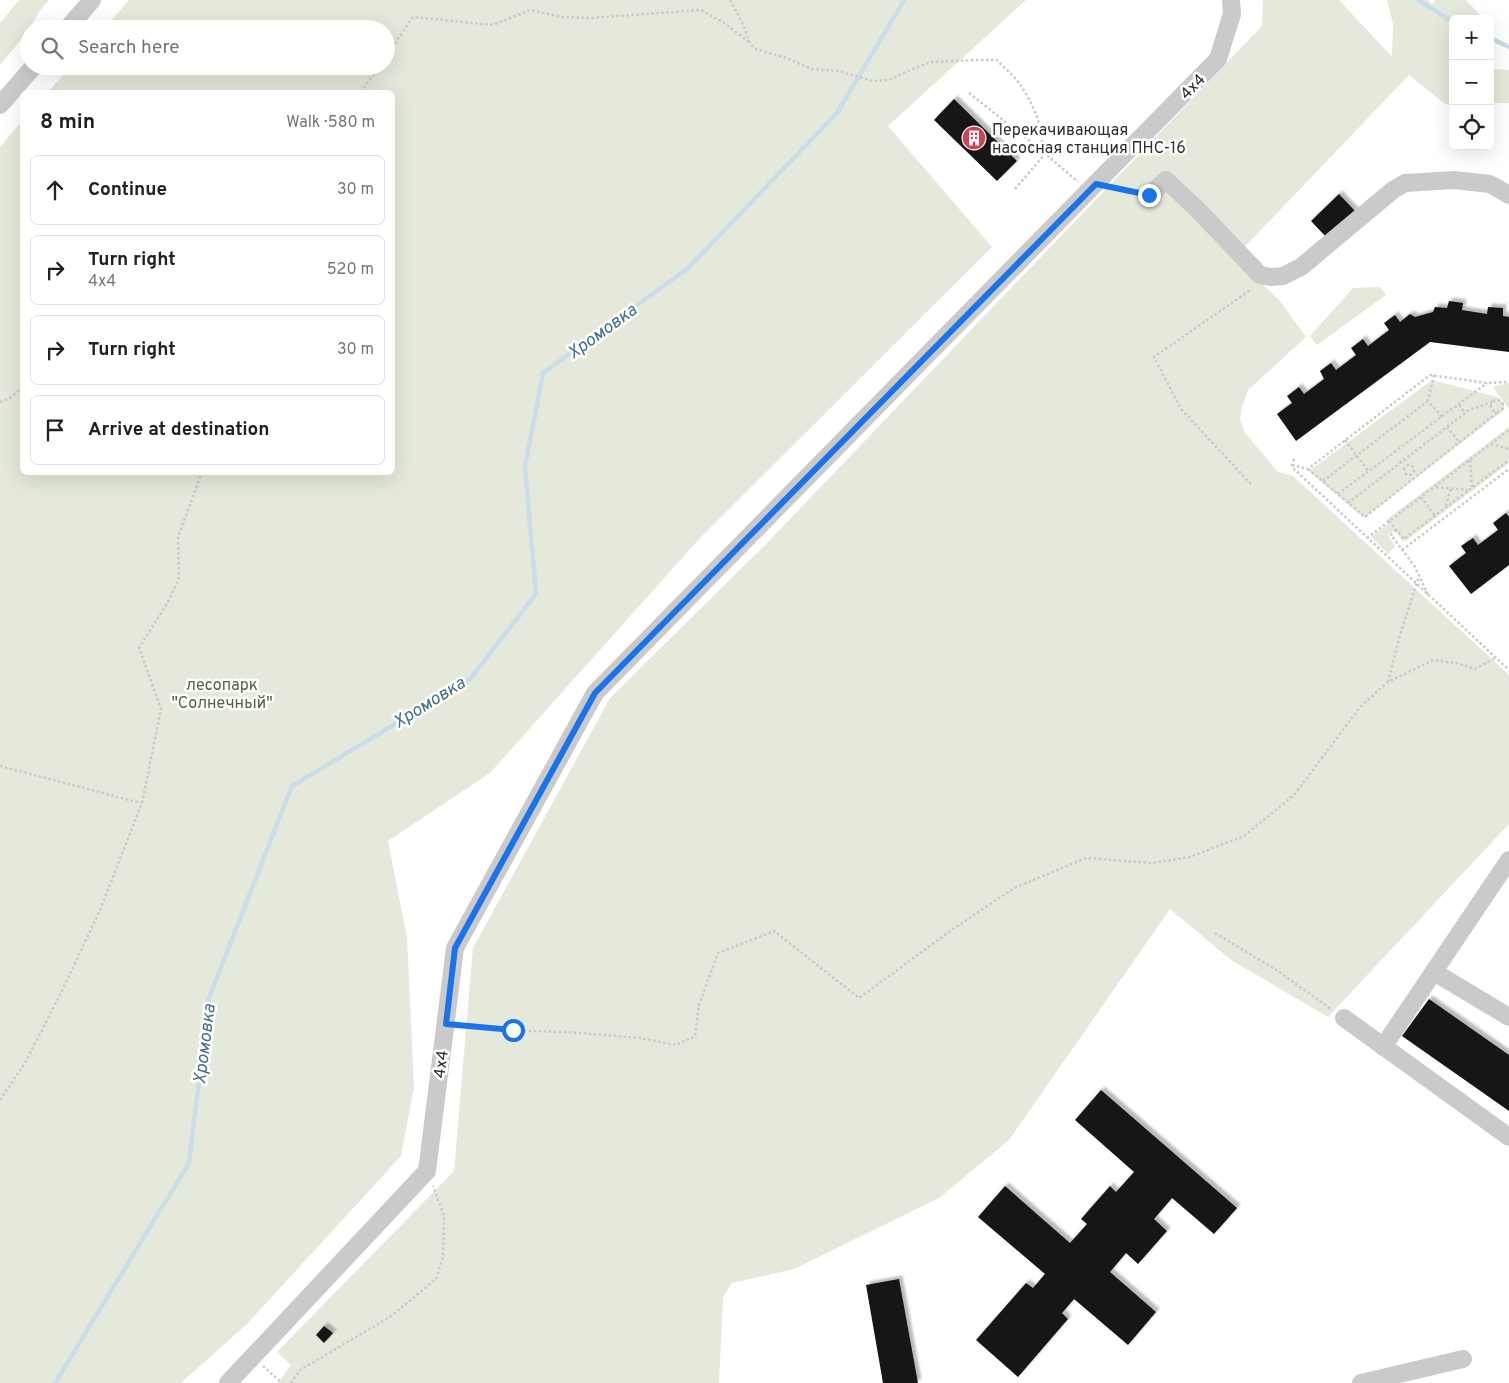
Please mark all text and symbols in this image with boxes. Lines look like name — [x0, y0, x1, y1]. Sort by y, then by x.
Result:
map controls — [1449, 15, 1494, 150]
button: + — [1449, 15, 1494, 60]
search box — [20, 20, 395, 75]
icon: search — [38, 34, 66, 62]
text: Search here — [78, 36, 180, 60]
button: − — [1449, 60, 1494, 105]
street label: 4x4 — [1176, 70, 1210, 104]
button: locate — [1449, 105, 1494, 150]
text: 8 min — [40, 109, 95, 136]
text: Walk · 580 m — [286, 113, 375, 133]
place label: Перекачивающая насосная станция ПНС-16 — [992, 121, 1186, 159]
building icon: Перекачивающая насосная станция ПНС-16 — [961, 125, 987, 151]
icon: ahead — [41, 176, 69, 204]
text: Continue — [88, 178, 167, 202]
text: 30 m — [337, 180, 374, 200]
route end — [1138, 184, 1161, 207]
text: Turn right — [88, 248, 176, 272]
icon: right — [41, 256, 69, 284]
text: 520 m — [327, 260, 374, 280]
text: 4x4 — [88, 272, 116, 292]
water label: Хромовка — [564, 299, 643, 365]
icon: right — [41, 336, 69, 364]
text: Turn right — [88, 338, 176, 362]
text: 30 m — [337, 340, 374, 360]
icon: arrive — [41, 416, 69, 444]
text: Arrive at destination — [88, 418, 269, 442]
water label: Хромовка — [390, 672, 471, 734]
park label: лесопарк "Солнечный" — [171, 676, 273, 714]
water label: Хромовка — [189, 1002, 222, 1086]
route start — [502, 1019, 525, 1042]
street label: 4x4 — [430, 1049, 454, 1079]

